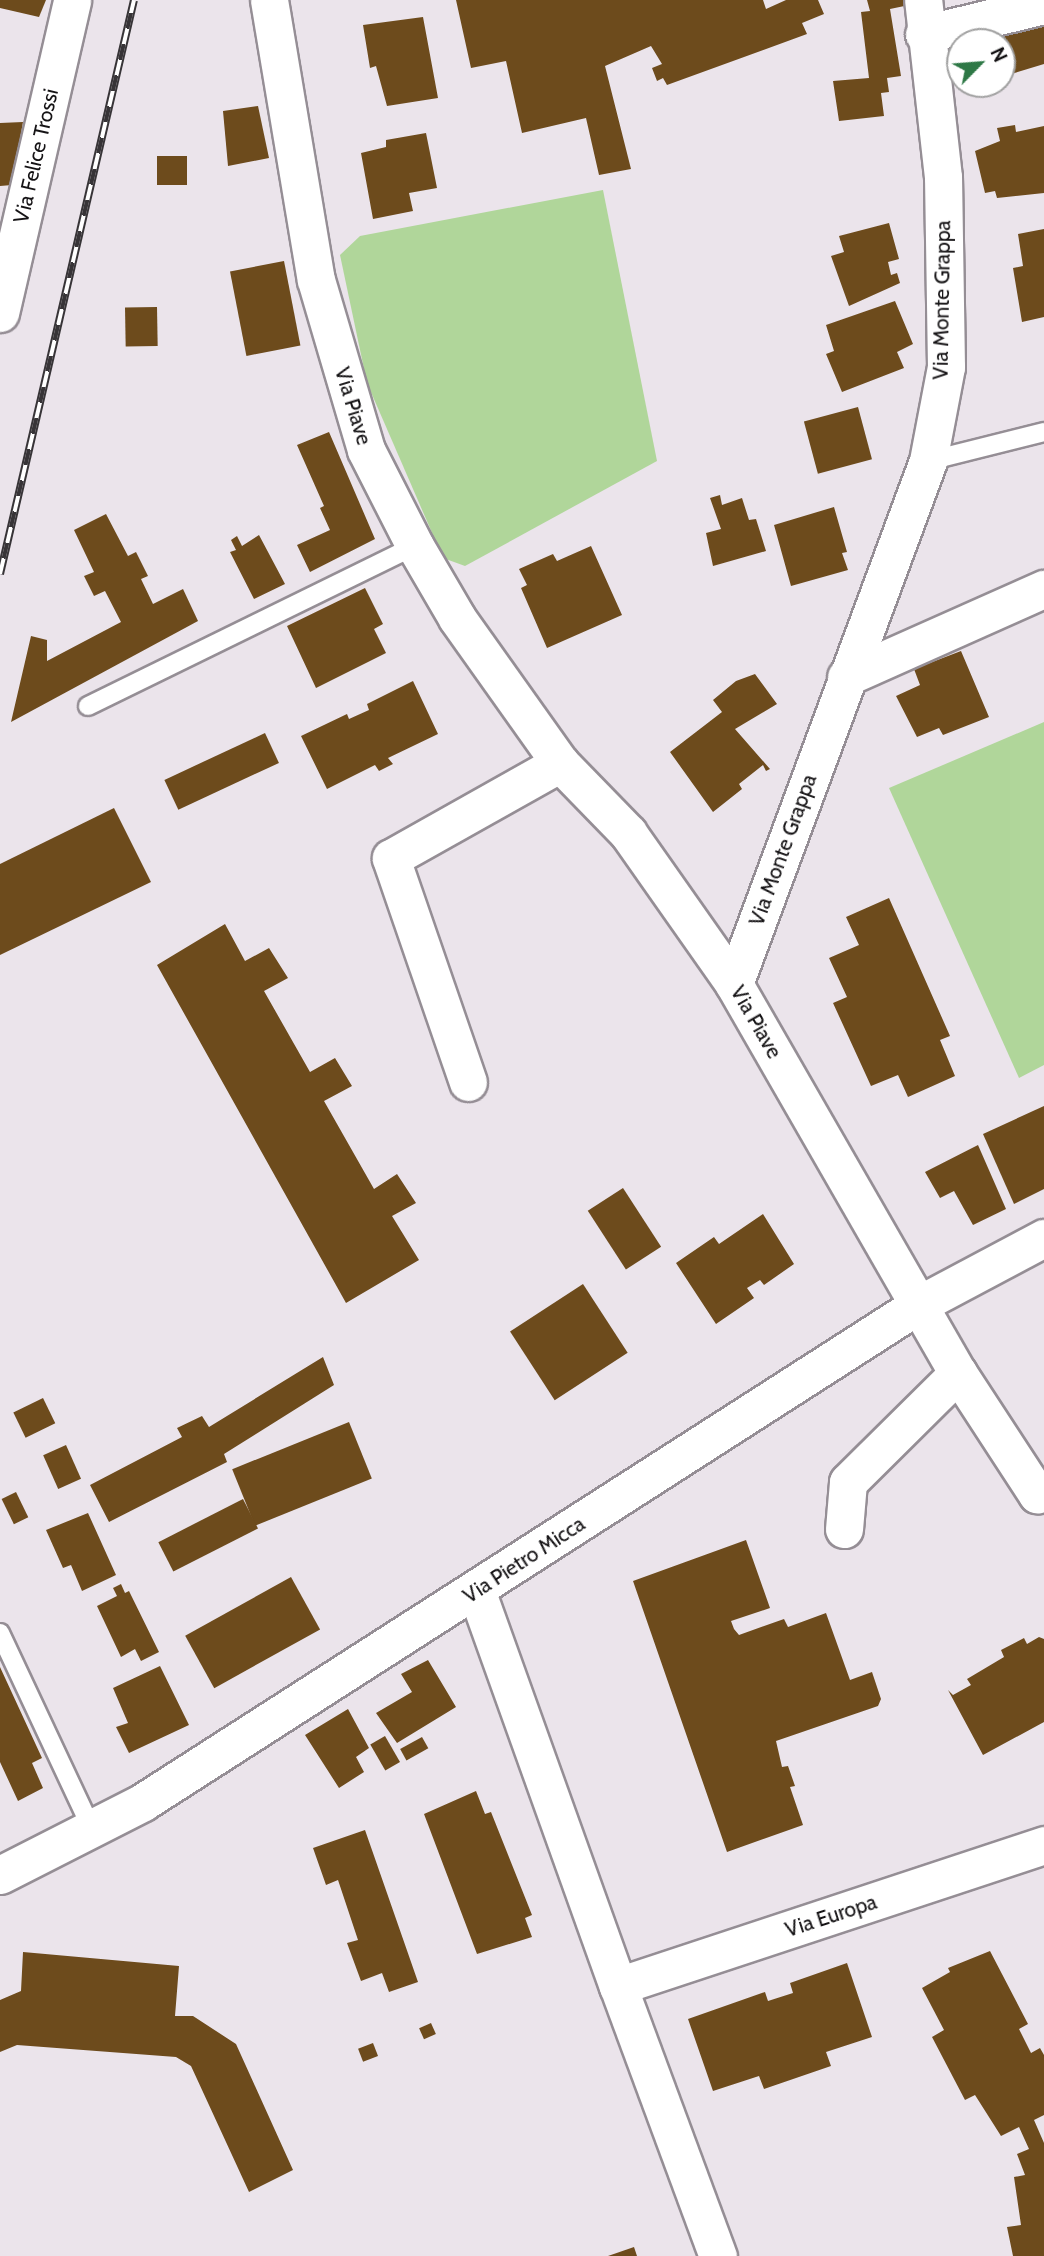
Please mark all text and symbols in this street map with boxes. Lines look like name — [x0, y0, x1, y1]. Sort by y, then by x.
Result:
north arrow — [946, 28, 1016, 98]
text: N — [985, 44, 1012, 66]
street label: Via Felice Trossi — [8, 86, 64, 226]
street label: Via Monte Grappa — [928, 220, 956, 380]
street label: Via Piave — [329, 364, 377, 448]
street label: Via Monte Grappa — [744, 771, 822, 929]
street label: Via Piave — [725, 981, 787, 1063]
street label: Via Pietro Micca — [458, 1511, 590, 1609]
street label: Via Europa — [782, 1889, 880, 1943]

